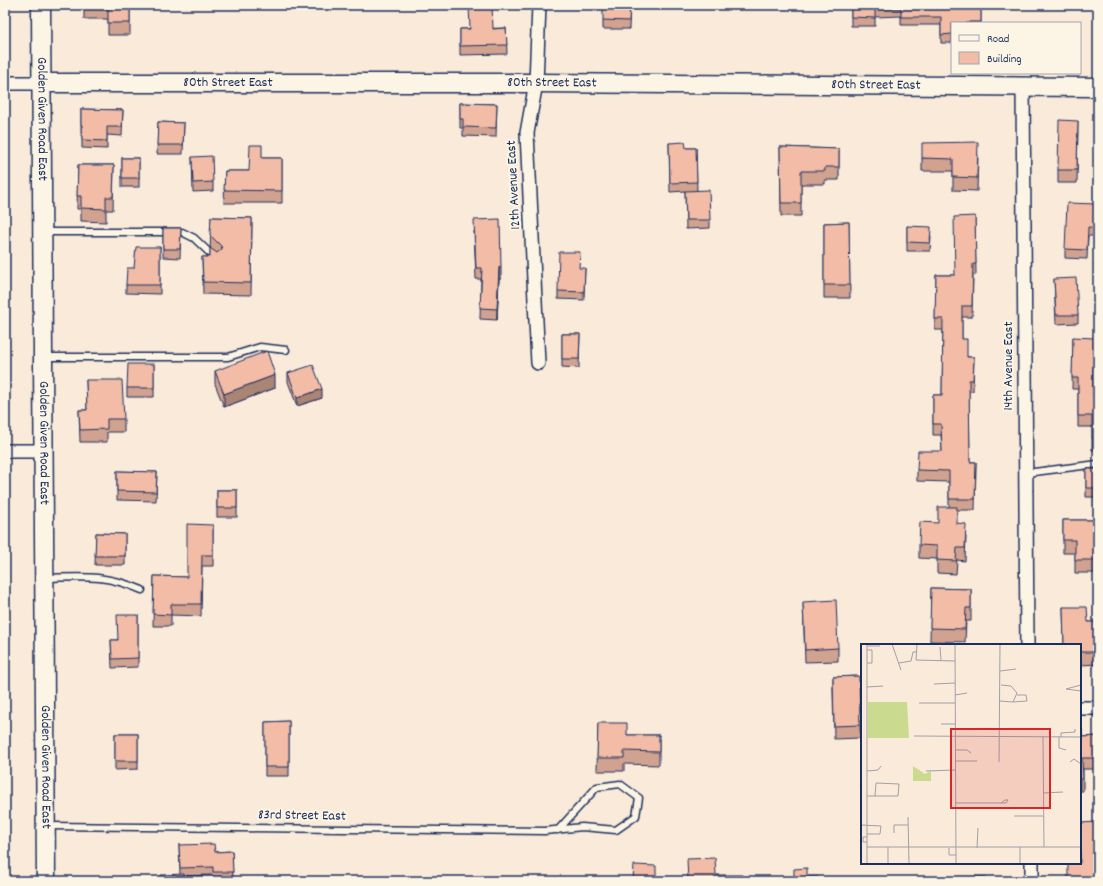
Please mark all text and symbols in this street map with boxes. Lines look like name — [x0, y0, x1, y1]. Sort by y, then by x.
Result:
legend — [951, 22, 1081, 74]
text: Road — [987, 31, 1009, 48]
text: Building — [987, 51, 1022, 68]
street label: Golden Given Road East — [31, 57, 52, 181]
street label: 80th Street East — [183, 73, 273, 93]
street label: 80th Street East — [507, 73, 597, 93]
street label: 80th Street East — [831, 75, 921, 96]
street label: 12th Avenue East — [502, 140, 526, 230]
street label: 14th Avenue East — [999, 321, 1019, 411]
street label: Golden Given Road East — [33, 381, 54, 505]
inset map — [861, 644, 1081, 864]
street label: Golden Given Road East — [35, 705, 56, 829]
street label: 83rd Street East — [258, 805, 346, 827]

